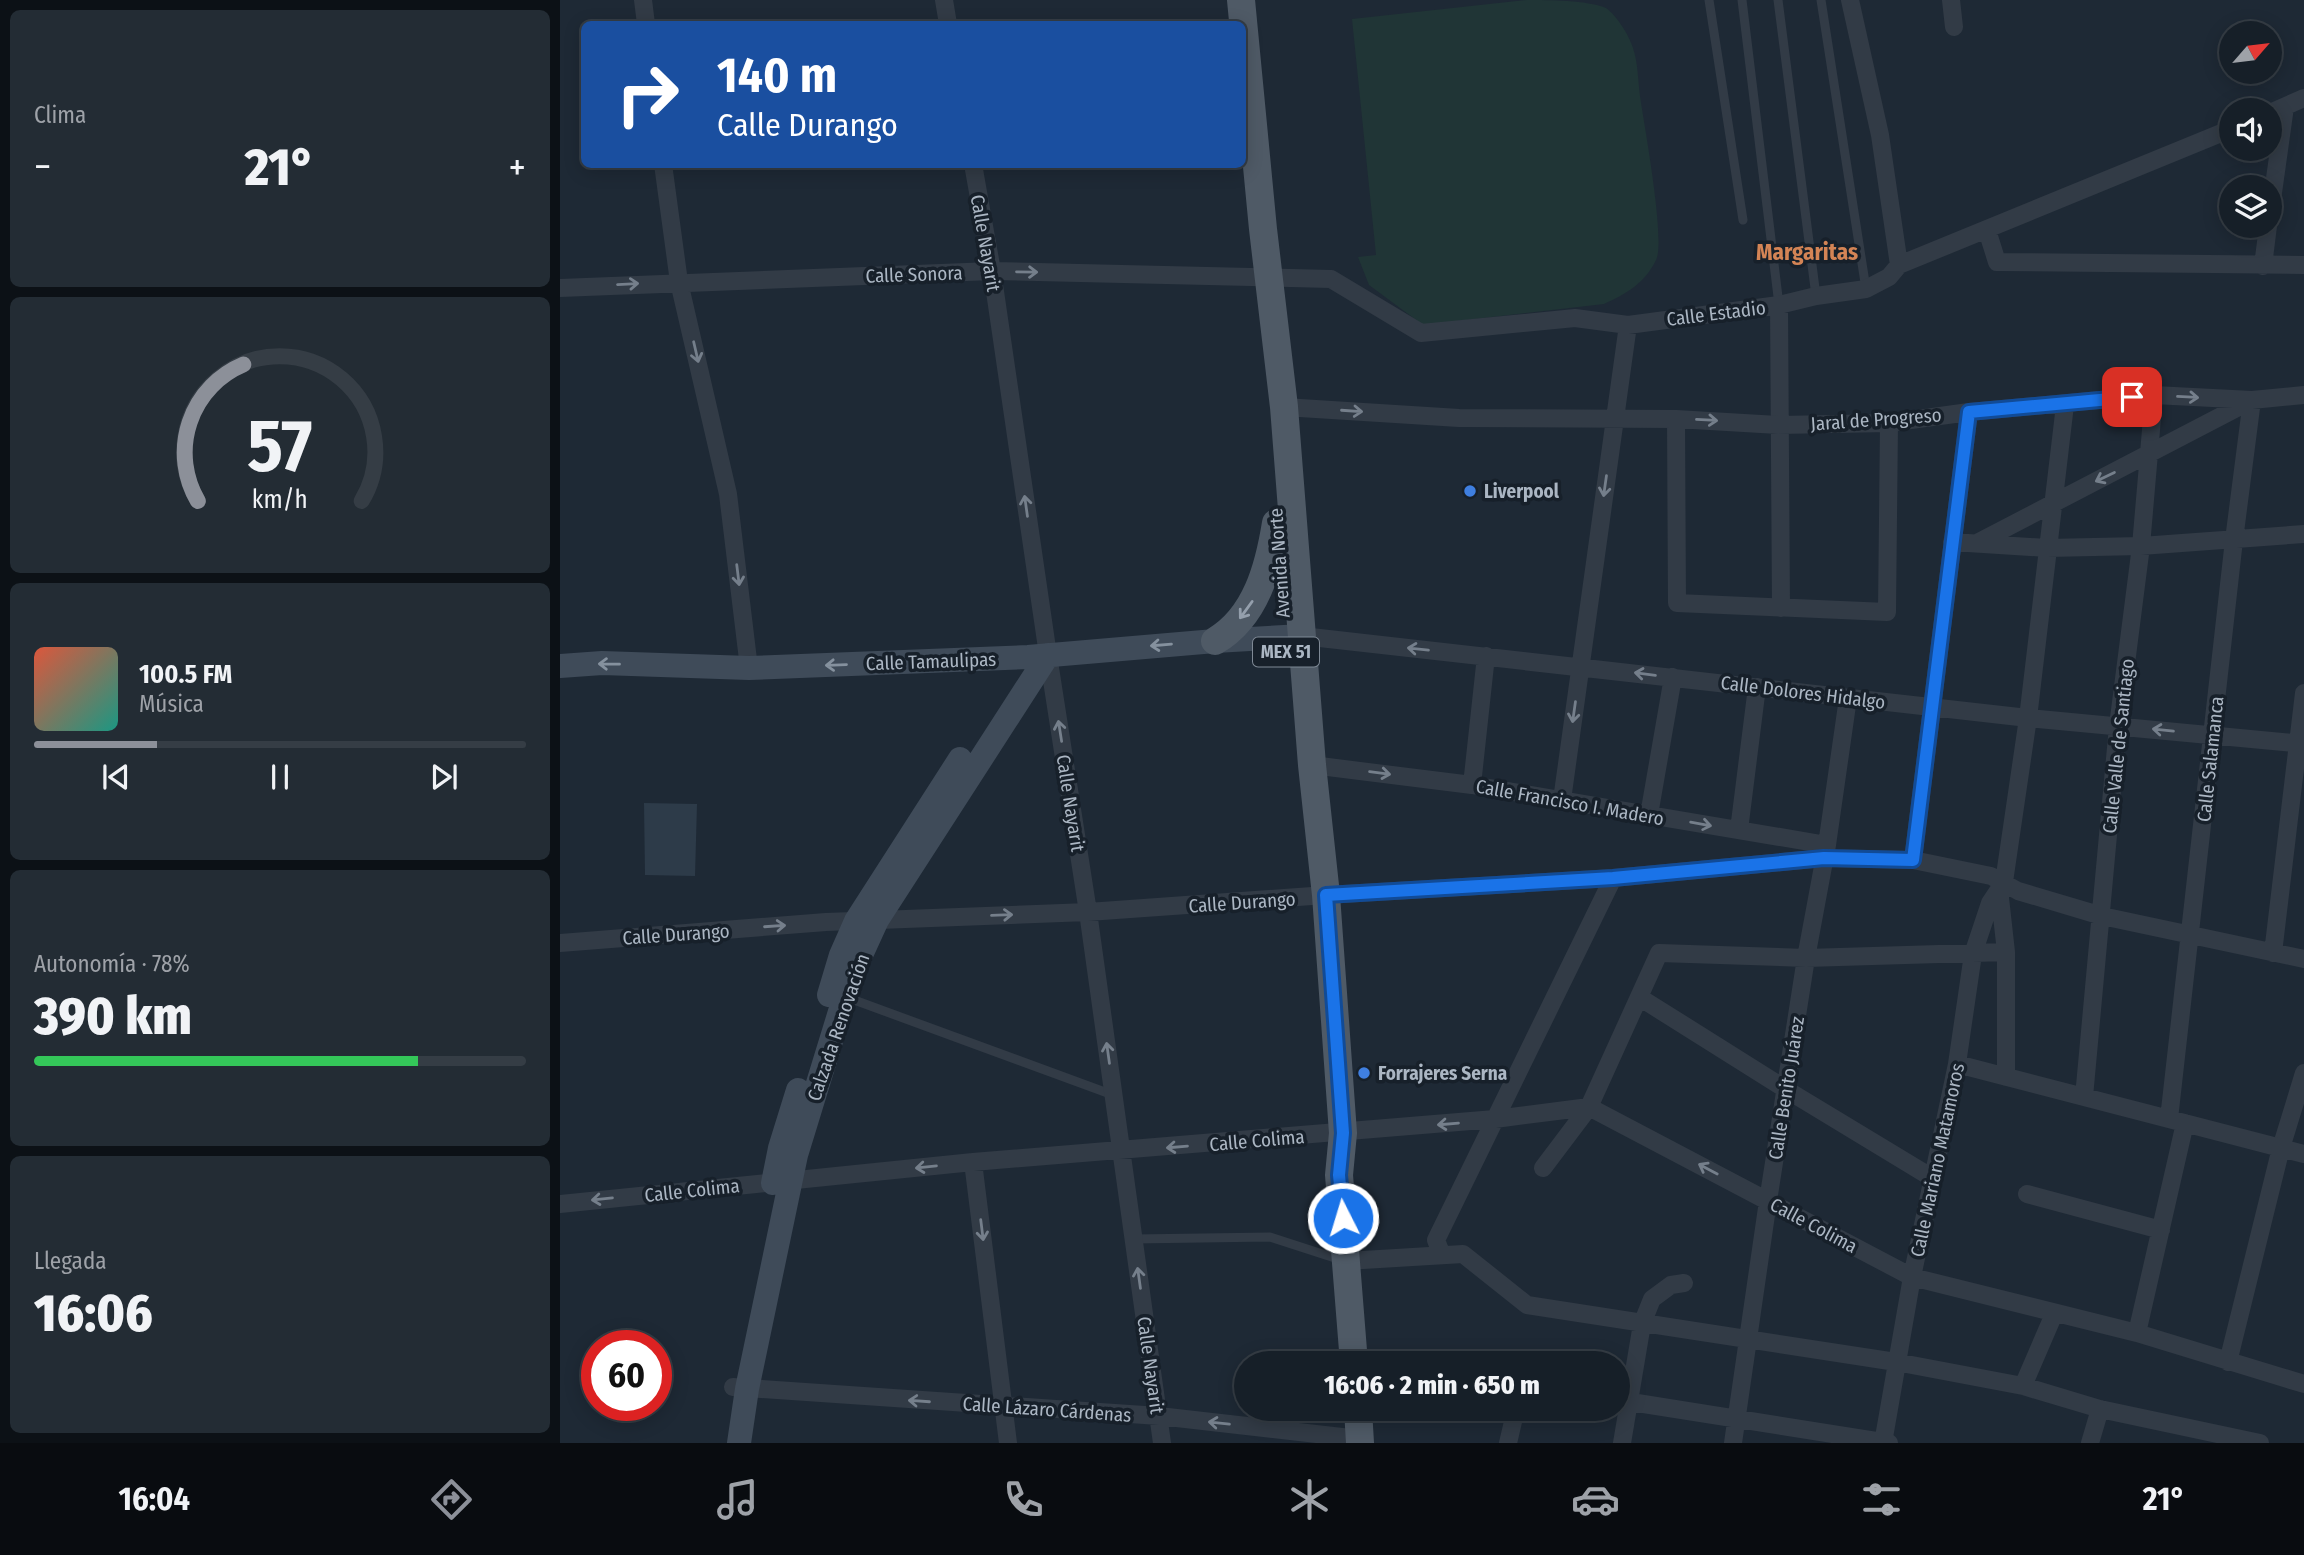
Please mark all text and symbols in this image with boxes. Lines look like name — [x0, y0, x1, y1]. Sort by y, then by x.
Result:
north arrow — [2219, 21, 2282, 84]
map controls — [2219, 21, 2282, 238]
text: 140 m — [717, 46, 837, 105]
icon: right — [602, 49, 693, 140]
button: sound — [2219, 98, 2282, 161]
text: Clima — [34, 101, 86, 129]
text: Calle Durango — [717, 106, 898, 144]
text: 21° — [245, 136, 315, 199]
text: − — [34, 144, 51, 190]
text: + — [509, 144, 526, 190]
button: layers — [2219, 175, 2282, 238]
street label: Calle Nayarit — [966, 193, 1005, 294]
district label: Margaritas — [1756, 238, 1858, 266]
street label: Calle Sonora — [865, 261, 963, 288]
one-way arrow — [1015, 265, 1038, 279]
one-way arrow — [616, 277, 639, 290]
street label: Calle Estadio — [1665, 296, 1767, 331]
one-way arrow — [689, 340, 703, 363]
pin — [2102, 367, 2162, 427]
icon: arrive — [2113, 378, 2151, 416]
one-way arrow — [2176, 390, 2199, 403]
text: 57 — [247, 403, 313, 490]
street label: Jaral de Progreso — [1810, 403, 1942, 436]
one-way arrow — [1340, 405, 1363, 418]
one-way arrow — [1695, 414, 1718, 427]
one-way arrow — [2095, 471, 2116, 484]
one-way arrow — [1598, 475, 1611, 497]
place label: Liverpool — [1484, 480, 1560, 503]
marker: Liverpool — [1462, 483, 1478, 499]
text: km/h — [252, 485, 308, 515]
one-way arrow — [1019, 495, 1032, 518]
street label: Avenida Norte — [1264, 507, 1295, 619]
one-way arrow — [731, 564, 744, 586]
one-way arrow — [1239, 600, 1253, 619]
road number: MEX 51 — [1253, 638, 1319, 666]
one-way arrow — [1150, 639, 1173, 652]
one-way arrow — [1408, 642, 1430, 655]
street label: Calle Tamaulipas — [865, 648, 997, 675]
one-way arrow — [597, 657, 620, 671]
street label: Calle Valle de Santiago — [2098, 657, 2139, 835]
one-way arrow — [825, 658, 848, 671]
text: 100.5 FM — [139, 659, 232, 690]
one-way arrow — [1634, 667, 1656, 680]
street label: Calle Dolores Hidalgo — [1719, 671, 1887, 714]
text: Música — [139, 690, 204, 718]
street label: Calle Salamanca — [2192, 695, 2229, 823]
one-way arrow — [1567, 700, 1580, 723]
one-way arrow — [1053, 720, 1066, 743]
one-way arrow — [2152, 724, 2175, 737]
street label: Calle Nayarit — [1051, 753, 1090, 854]
icon: previous — [97, 758, 135, 796]
icon: pause — [261, 758, 299, 796]
icon: next — [425, 758, 463, 796]
one-way arrow — [1368, 767, 1390, 780]
street label: Calle Francisco I. Madero — [1474, 775, 1666, 830]
one-way arrow — [1689, 818, 1712, 831]
street label: Calle Durango — [1188, 887, 1296, 918]
one-way arrow — [990, 909, 1013, 922]
street label: Calle Durango — [622, 919, 730, 950]
one-way arrow — [763, 919, 785, 932]
text: Autonomía · 78% — [34, 950, 190, 978]
street label: Calzada Renovación — [803, 951, 874, 1104]
text: 390 km — [34, 985, 192, 1048]
street label: Calle Benito Juárez — [1764, 1014, 1809, 1161]
one-way arrow — [1101, 1042, 1114, 1065]
street label: Calle Mariano Matamoros — [1906, 1061, 1969, 1259]
place label: Forrajeres Serna — [1378, 1062, 1507, 1085]
marker: Forrajeres Serna — [1356, 1065, 1372, 1081]
one-way arrow — [1437, 1118, 1460, 1131]
street label: Calle Colima — [1209, 1125, 1306, 1156]
one-way arrow — [1166, 1141, 1189, 1154]
one-way arrow — [915, 1160, 938, 1173]
one-way arrow — [1698, 1162, 1719, 1176]
street label: Calle Colima — [643, 1174, 741, 1207]
position arrow — [1306, 1181, 1380, 1255]
one-way arrow — [591, 1193, 614, 1206]
street label: Calle Colima — [1766, 1193, 1861, 1258]
one-way arrow — [975, 1218, 988, 1240]
text: Llegada — [34, 1247, 106, 1275]
one-way arrow — [1133, 1267, 1146, 1290]
text: 16:06 — [34, 1282, 153, 1345]
street label: Calle Nayarit — [1132, 1315, 1169, 1416]
speed limit sign: 60 — [581, 1330, 672, 1421]
text: 16:06 · 2 min · 650 m — [1324, 1370, 1540, 1401]
street label: Calle Lázaro Cárdenas — [962, 1392, 1132, 1427]
one-way arrow — [908, 1394, 931, 1407]
one-way arrow — [1208, 1416, 1231, 1429]
icon: directions — [427, 1475, 476, 1524]
icon: music — [713, 1475, 762, 1524]
icon: phone — [999, 1475, 1048, 1524]
icon: climate — [1285, 1475, 1334, 1524]
icon: car — [1571, 1475, 1620, 1524]
icon: filters — [1857, 1475, 1906, 1524]
text: 16:04 — [118, 1480, 190, 1518]
text: 21° — [2143, 1480, 2185, 1518]

